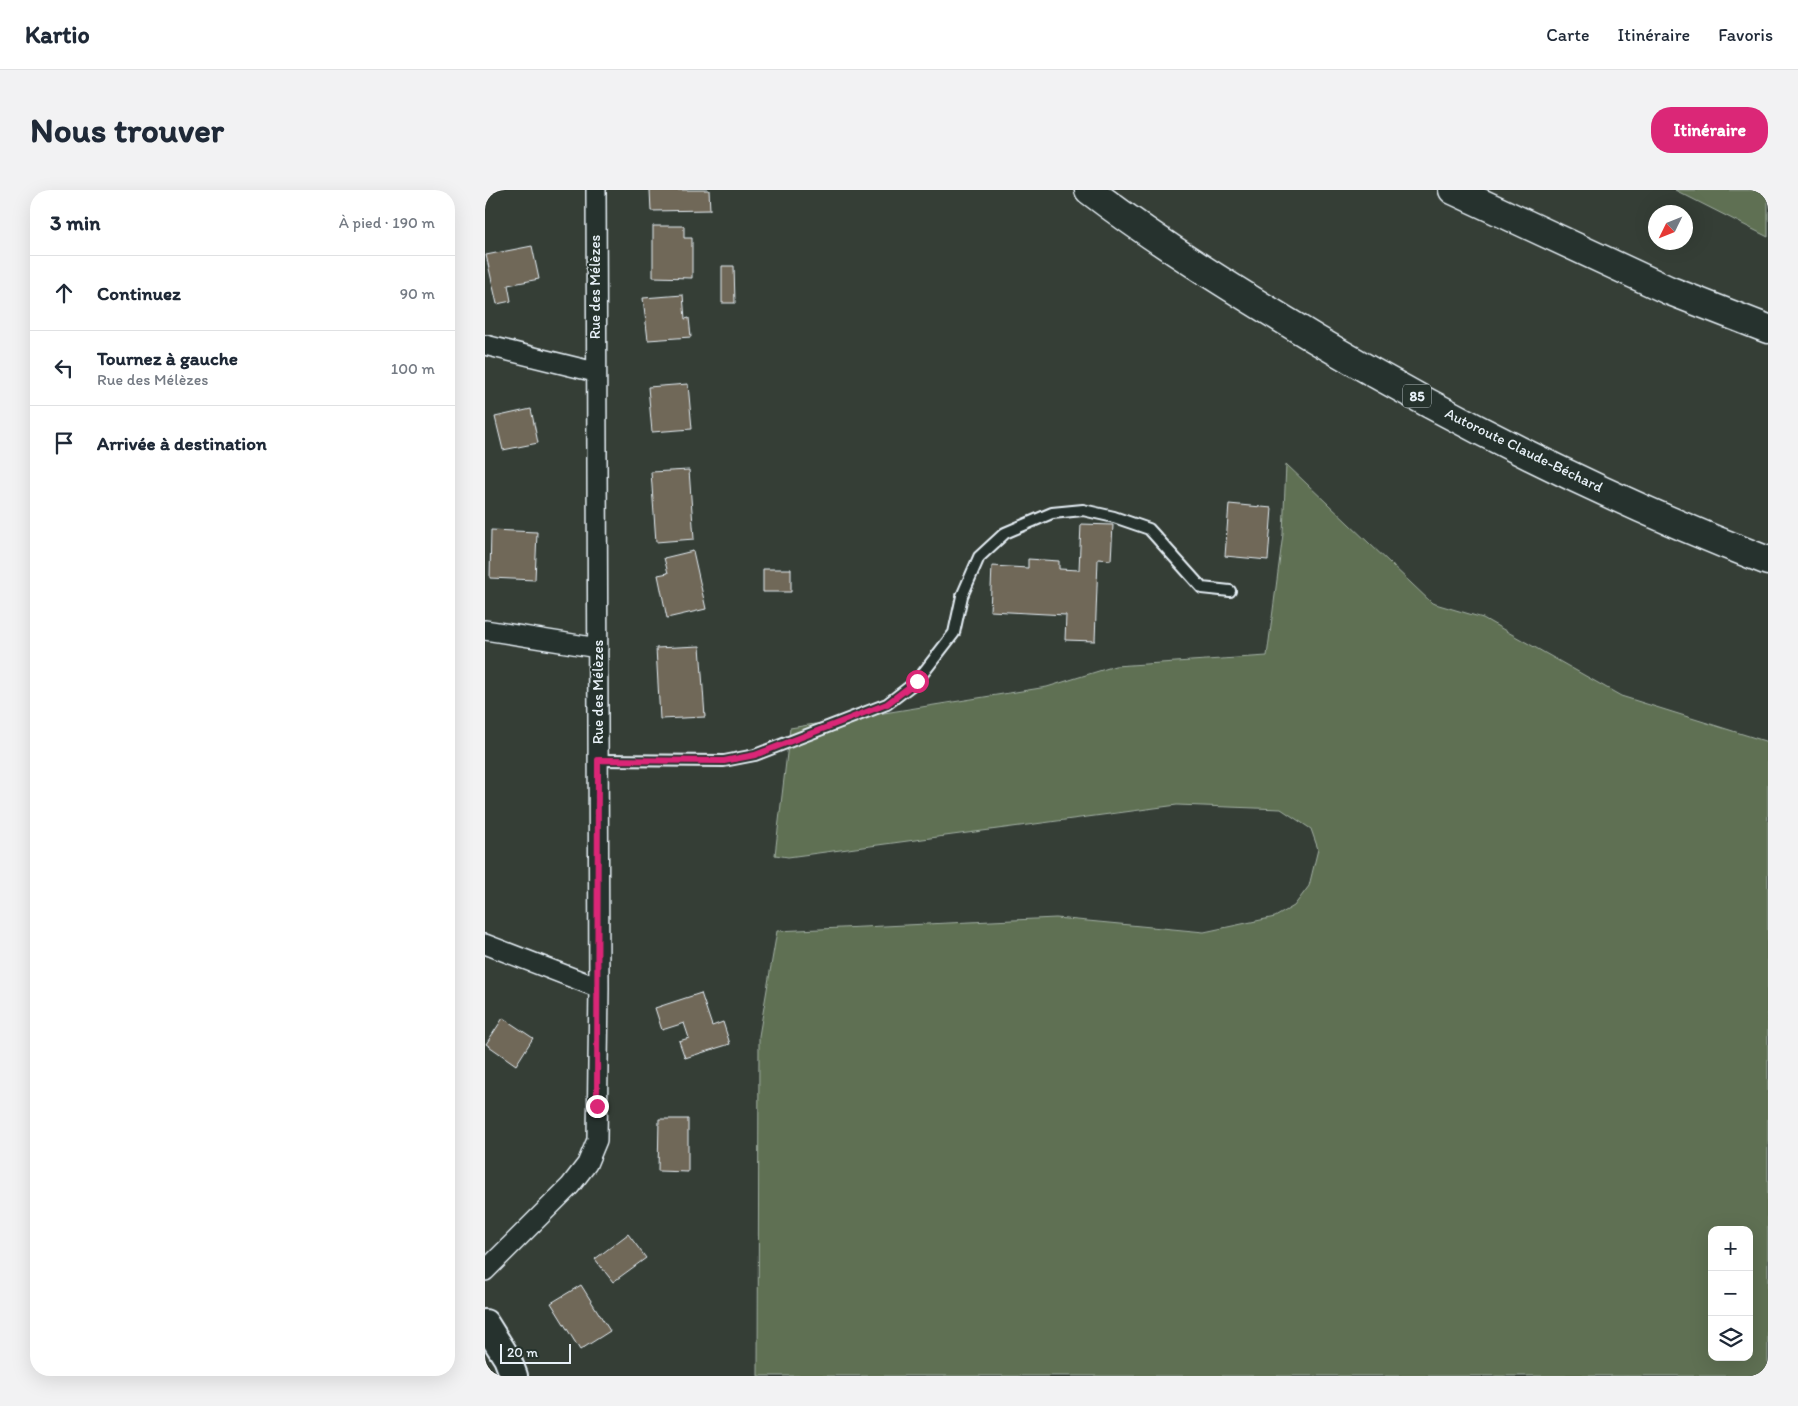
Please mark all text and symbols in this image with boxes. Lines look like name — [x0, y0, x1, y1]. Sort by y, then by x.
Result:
text: Kartio — [25, 20, 90, 49]
text: Carte — [1546, 24, 1590, 46]
text: Itinéraire — [1618, 24, 1690, 46]
text: Favoris — [1718, 24, 1773, 46]
button: Itinéraire — [1651, 107, 1768, 153]
text: Nous trouver — [30, 109, 224, 151]
north arrow — [1648, 205, 1693, 250]
text: 3 min — [50, 210, 100, 235]
text: À pied · 190 m — [339, 213, 435, 232]
street label: Rue des Mélèzes — [586, 234, 604, 339]
icon: ahead — [50, 279, 78, 307]
text: Continuez — [97, 282, 181, 305]
text: 90 m — [400, 284, 435, 303]
text: Tournez à gauche — [97, 347, 238, 370]
icon: left — [50, 354, 78, 382]
text: 100 m — [391, 359, 435, 378]
text: Rue des Mélèzes — [97, 370, 208, 389]
road number: 85 — [1403, 385, 1431, 408]
street label: Autoroute Claude-Béchard — [1442, 404, 1606, 496]
icon: arrive — [50, 429, 78, 457]
text: Arrivée à destination — [97, 432, 267, 455]
street label: Rue des Mélèzes — [589, 639, 607, 744]
route start — [906, 670, 929, 693]
route end — [586, 1095, 609, 1118]
map controls — [1708, 1226, 1753, 1361]
button: + — [1708, 1226, 1753, 1271]
button: − — [1708, 1271, 1753, 1316]
button: layers — [1708, 1316, 1753, 1361]
scale bar — [500, 1341, 571, 1364]
text: 20 m — [507, 1344, 538, 1361]

